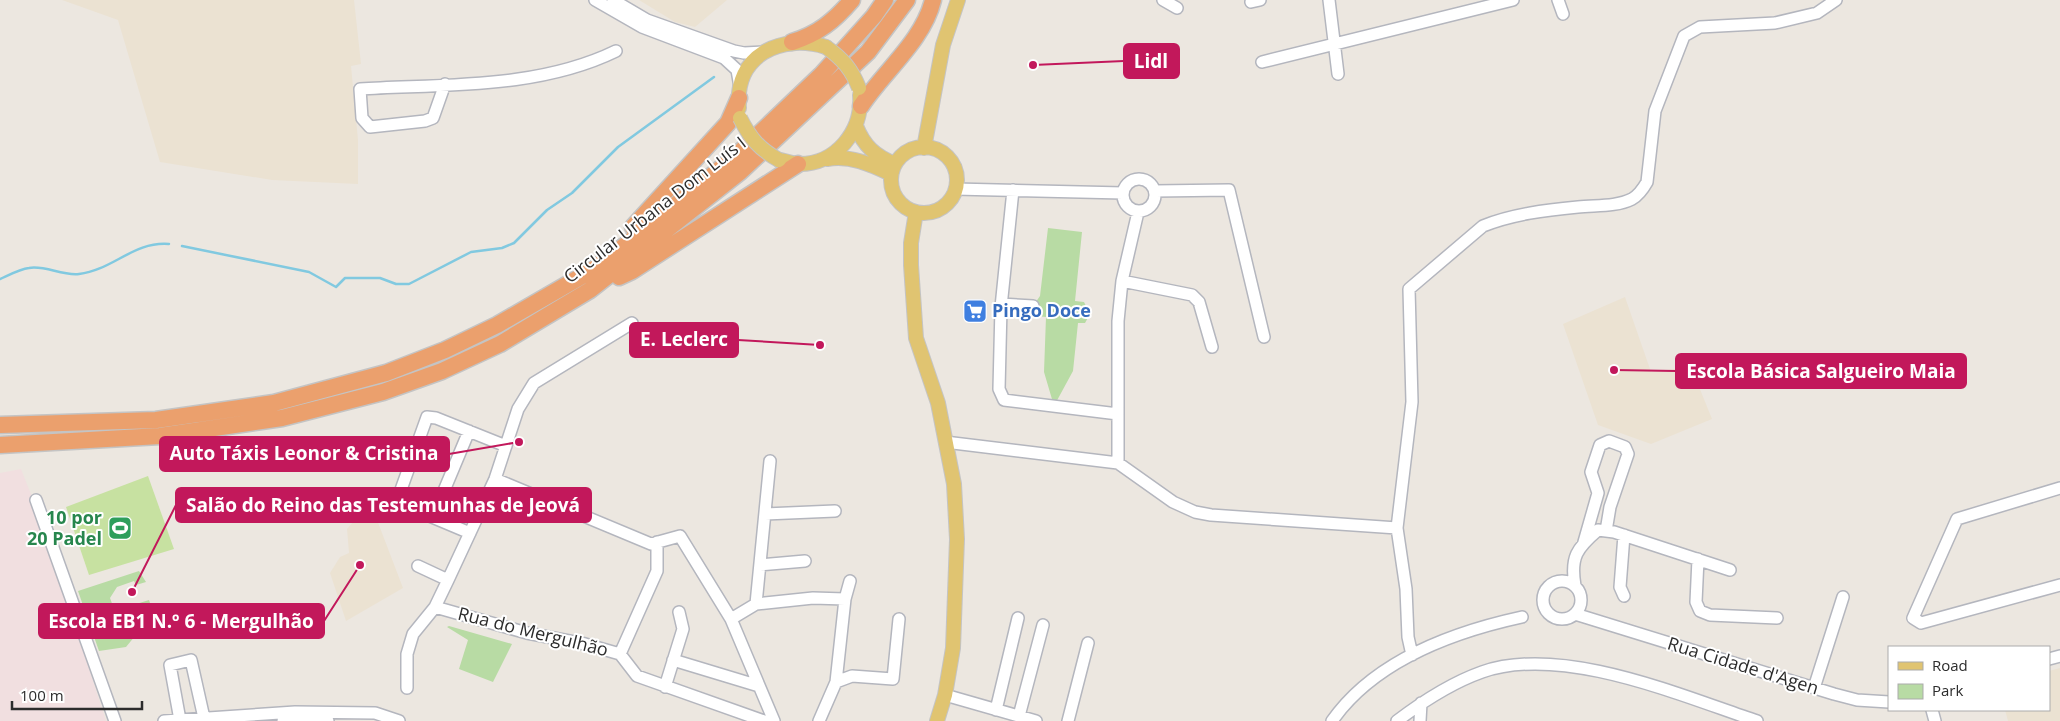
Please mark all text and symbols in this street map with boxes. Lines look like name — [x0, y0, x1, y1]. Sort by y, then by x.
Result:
callout: Lidl — [1124, 44, 1179, 78]
text: Lidl — [1134, 48, 1168, 74]
street label: Circular Urbana Dom Luís I — [558, 130, 750, 288]
supermarket icon: Pingo Doce — [962, 298, 988, 324]
place label: Pingo Doce — [992, 298, 1091, 322]
callout: E. Leclerc — [630, 323, 738, 357]
text: E. Leclerc — [640, 326, 728, 352]
callout: Escola Básica Salgueiro Maia — [1676, 354, 1966, 388]
text: Escola Básica Salgueiro Maia — [1686, 358, 1956, 384]
callout: Auto Táxis Leonor & Cristina — [160, 437, 449, 471]
text: Auto Táxis Leonor & Cristina — [170, 440, 438, 466]
callout: Salão do Reino das Testemunhas de Jeová — [176, 488, 591, 522]
text: Salão do Reino das Testemunhas de Jeová — [186, 492, 580, 518]
place label: 10 por 20 Padel — [27, 505, 102, 550]
sports icon: 10 por 20 Padel — [107, 515, 133, 541]
street label: Rua do Mergulhão — [456, 601, 611, 661]
callout: Escola EB1 N.º 6 - Mergulhão — [39, 604, 324, 638]
text: Escola EB1 N.º 6 - Mergulhão — [48, 608, 314, 634]
street label: Rua Cidade d'Agen — [1665, 631, 1822, 699]
legend — [1888, 646, 2050, 711]
text: Road — [1932, 655, 1968, 675]
scale bar — [12, 678, 142, 710]
text: Park — [1932, 680, 1963, 700]
text: 100 m — [20, 685, 64, 705]

